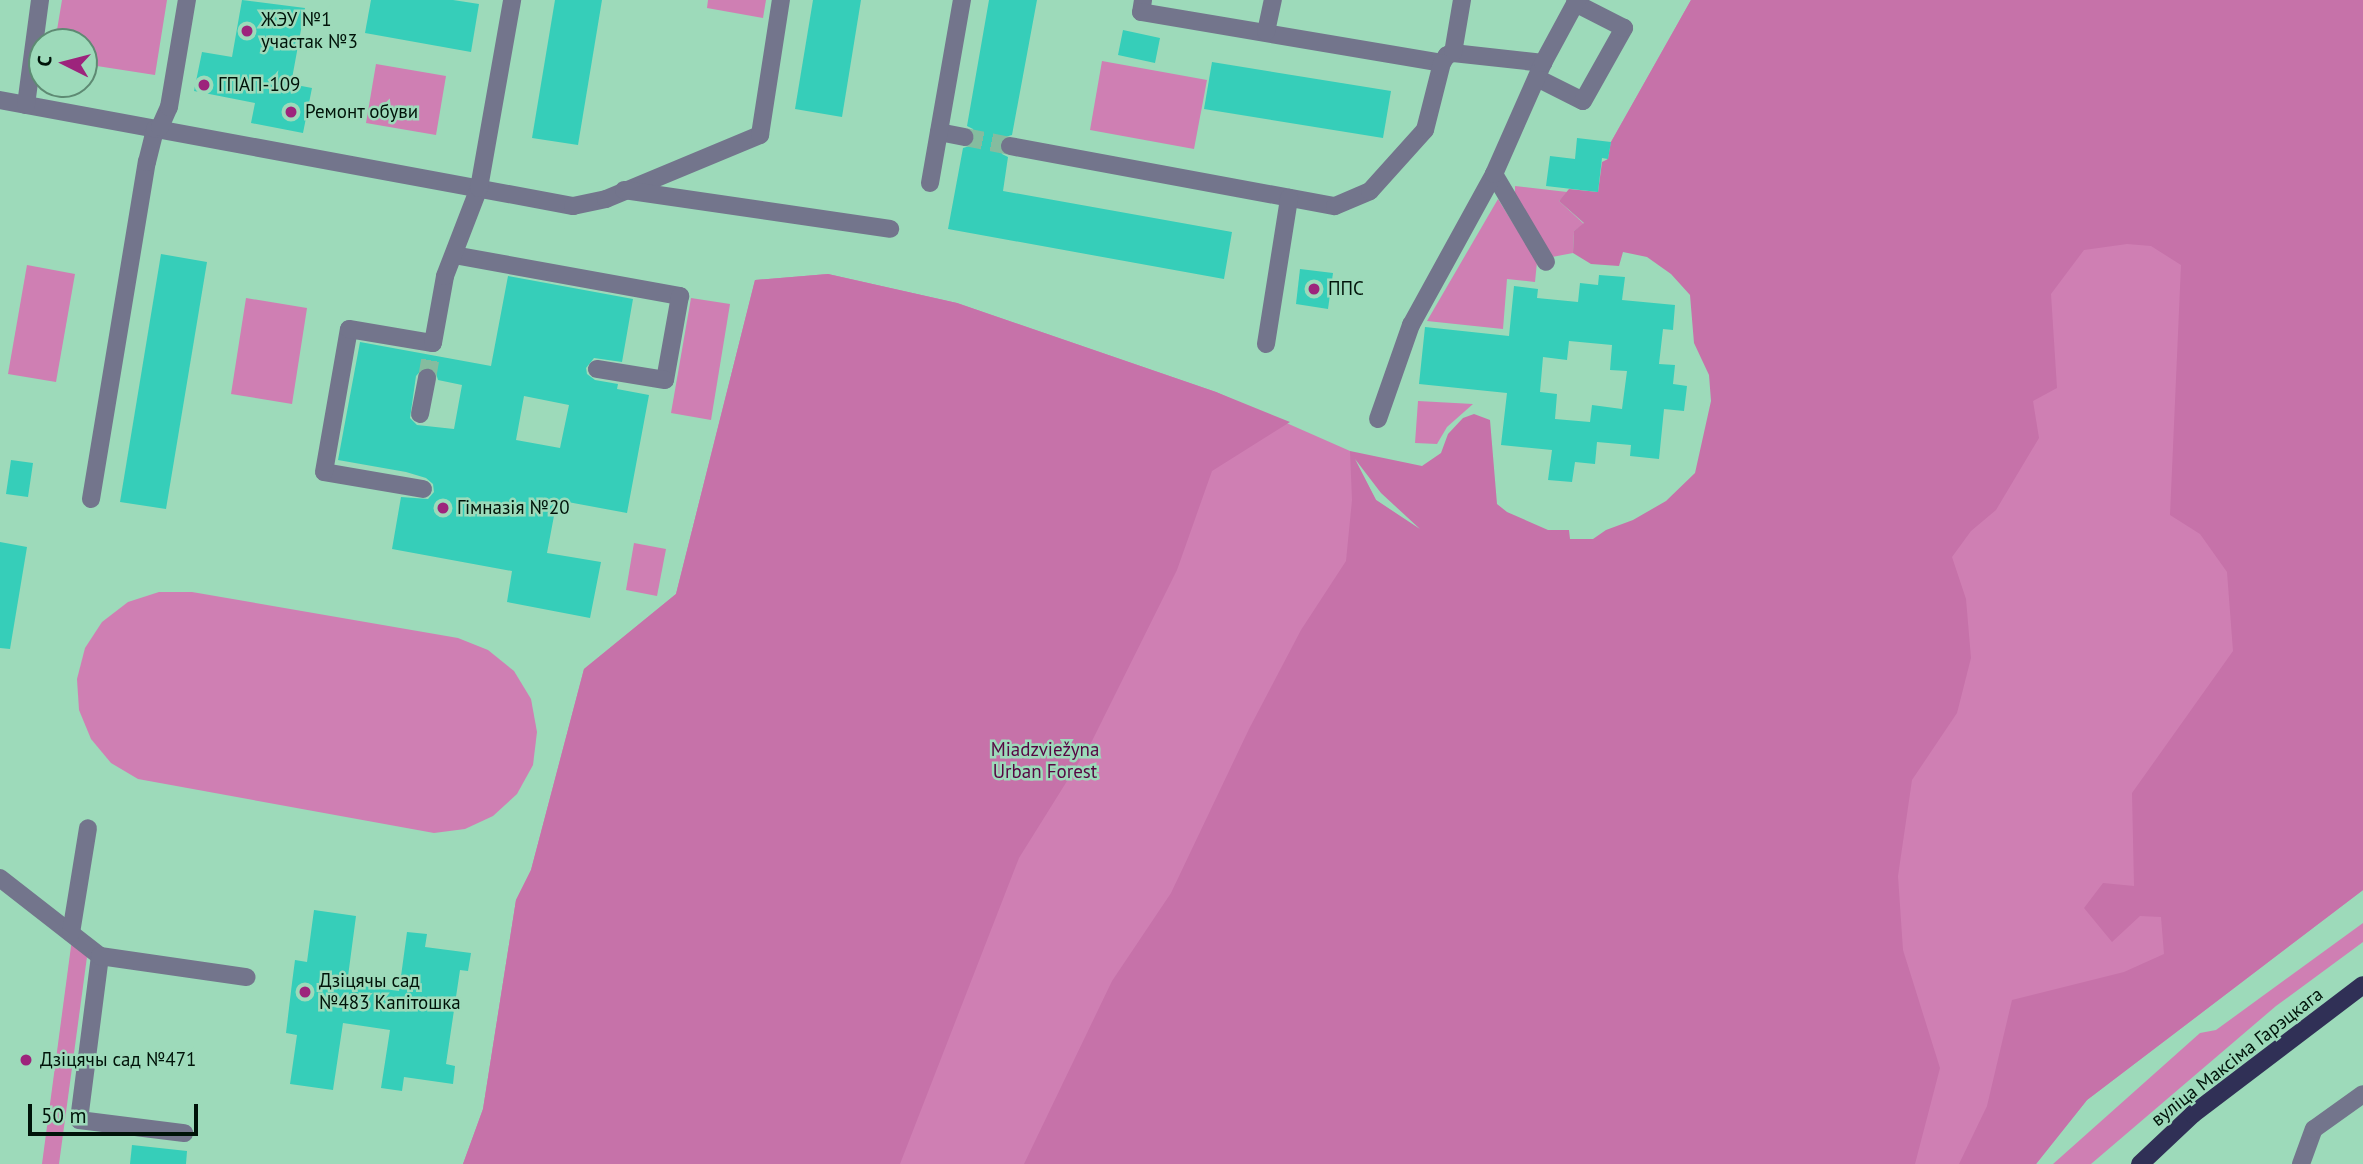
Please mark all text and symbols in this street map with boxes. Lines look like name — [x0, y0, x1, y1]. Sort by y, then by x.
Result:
place label: ЖЭУ №1 участак №3 — [261, 9, 358, 53]
marker: ЖЭУ №1 участак №3 — [239, 23, 255, 39]
north arrow — [28, 28, 98, 98]
text: С — [32, 54, 57, 68]
place label: ГПАП-109 — [218, 74, 300, 96]
marker: ГПАП-109 — [196, 77, 212, 93]
place label: Ремонт обуви — [305, 101, 419, 123]
marker: Ремонт обуви — [283, 104, 299, 120]
place label: ППС — [1328, 278, 1364, 300]
marker: ППС — [1306, 281, 1322, 297]
place label: Гімназія №20 — [457, 497, 570, 519]
marker: Гімназія №20 — [435, 500, 451, 516]
park label: Miadzviežyna Urban Forest — [991, 739, 1099, 783]
place label: Дзіцячы сад №483 Капітошка — [319, 970, 461, 1014]
street label: вуліца Максіма Гарэцкага — [2147, 983, 2327, 1131]
marker: Дзіцячы сад №483 Капітошка — [297, 984, 313, 1000]
place label: Дзіцячы сад №471 — [40, 1049, 196, 1071]
marker: Дзіцячы сад №471 — [18, 1052, 34, 1068]
scale bar — [32, 1090, 201, 1134]
text: 50 m — [41, 1102, 87, 1129]

